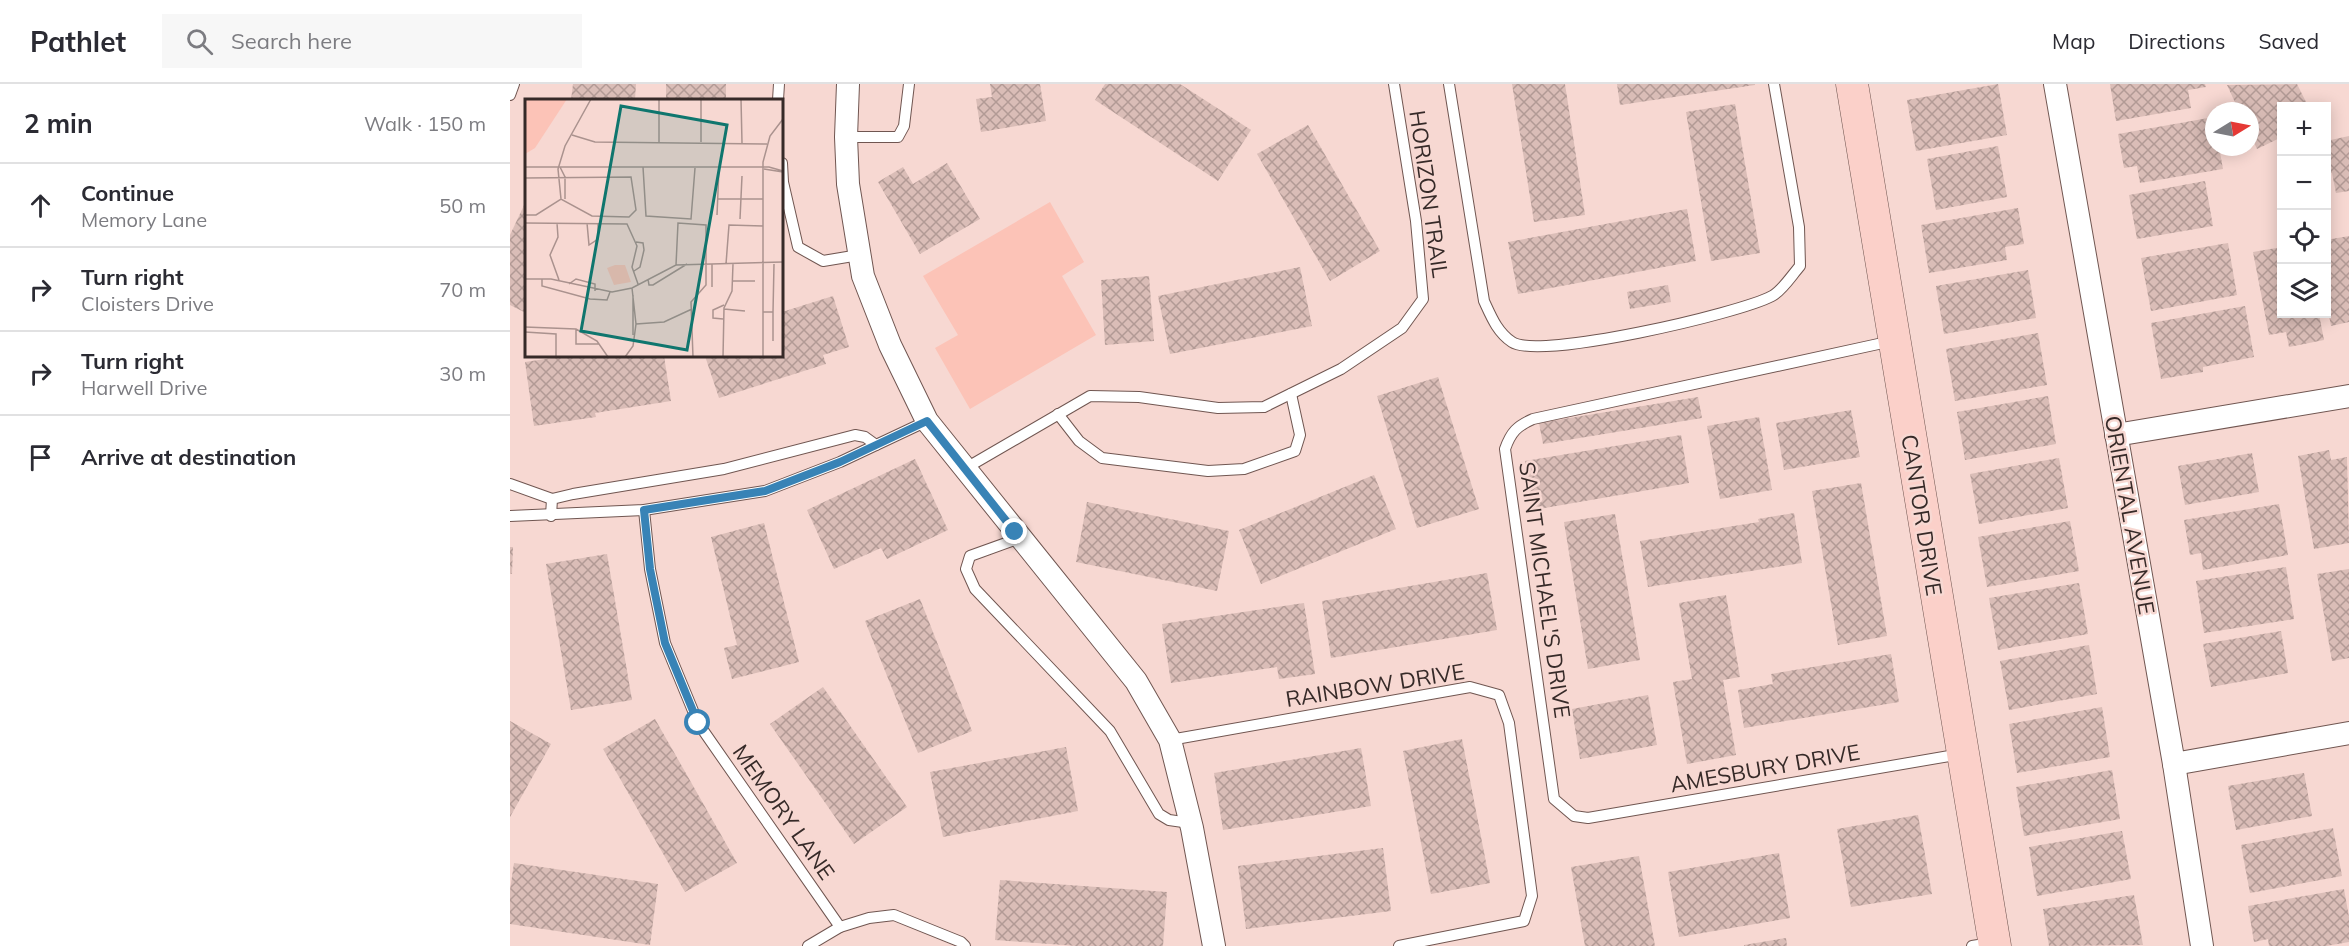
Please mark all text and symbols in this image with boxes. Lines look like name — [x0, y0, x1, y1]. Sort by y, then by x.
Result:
search box — [162, 14, 582, 68]
text: Pathlet — [30, 24, 126, 59]
icon: search — [183, 25, 216, 58]
text: Search here — [231, 27, 352, 55]
text: Map — [2052, 28, 2095, 54]
text: Directions — [2128, 28, 2225, 54]
text: Saved — [2258, 28, 2319, 54]
inset map — [525, 99, 783, 357]
north arrow — [2205, 102, 2259, 156]
map controls — [2277, 102, 2331, 318]
button: + — [2277, 102, 2331, 156]
text: 2 min — [24, 107, 93, 140]
street label: HORIZON TRAIL — [1403, 108, 1455, 280]
text: Walk · 150 m — [364, 111, 486, 136]
button: − — [2277, 156, 2331, 210]
text: Continue — [81, 179, 174, 207]
icon: ahead — [24, 189, 57, 222]
text: 50 m — [439, 193, 486, 218]
text: Memory Lane — [81, 207, 207, 232]
button: locate — [2277, 210, 2331, 264]
text: Turn right — [81, 263, 184, 291]
button: layers — [2277, 264, 2331, 318]
icon: right — [24, 273, 57, 306]
text: 70 m — [439, 277, 486, 302]
text: Cloisters Drive — [81, 291, 214, 316]
text: Turn right — [81, 347, 184, 375]
icon: right — [24, 357, 57, 390]
text: 30 m — [439, 361, 486, 386]
text: Harwell Drive — [81, 375, 207, 400]
street label: ORIENTAL AVENUE — [2099, 413, 2161, 617]
street label: CANTOR DRIVE — [1895, 432, 1949, 598]
icon: arrive — [24, 441, 57, 474]
text: Arrive at destination — [81, 443, 296, 471]
street label: SAINT MICHAEL'S DRIVE — [1513, 460, 1577, 720]
route end — [1001, 518, 1027, 544]
street label: RAINBOW DRIVE — [1284, 657, 1466, 713]
route start — [684, 709, 710, 735]
street label: AMESBURY DRIVE — [1668, 738, 1862, 798]
street label: MEMORY LANE — [727, 739, 841, 885]

